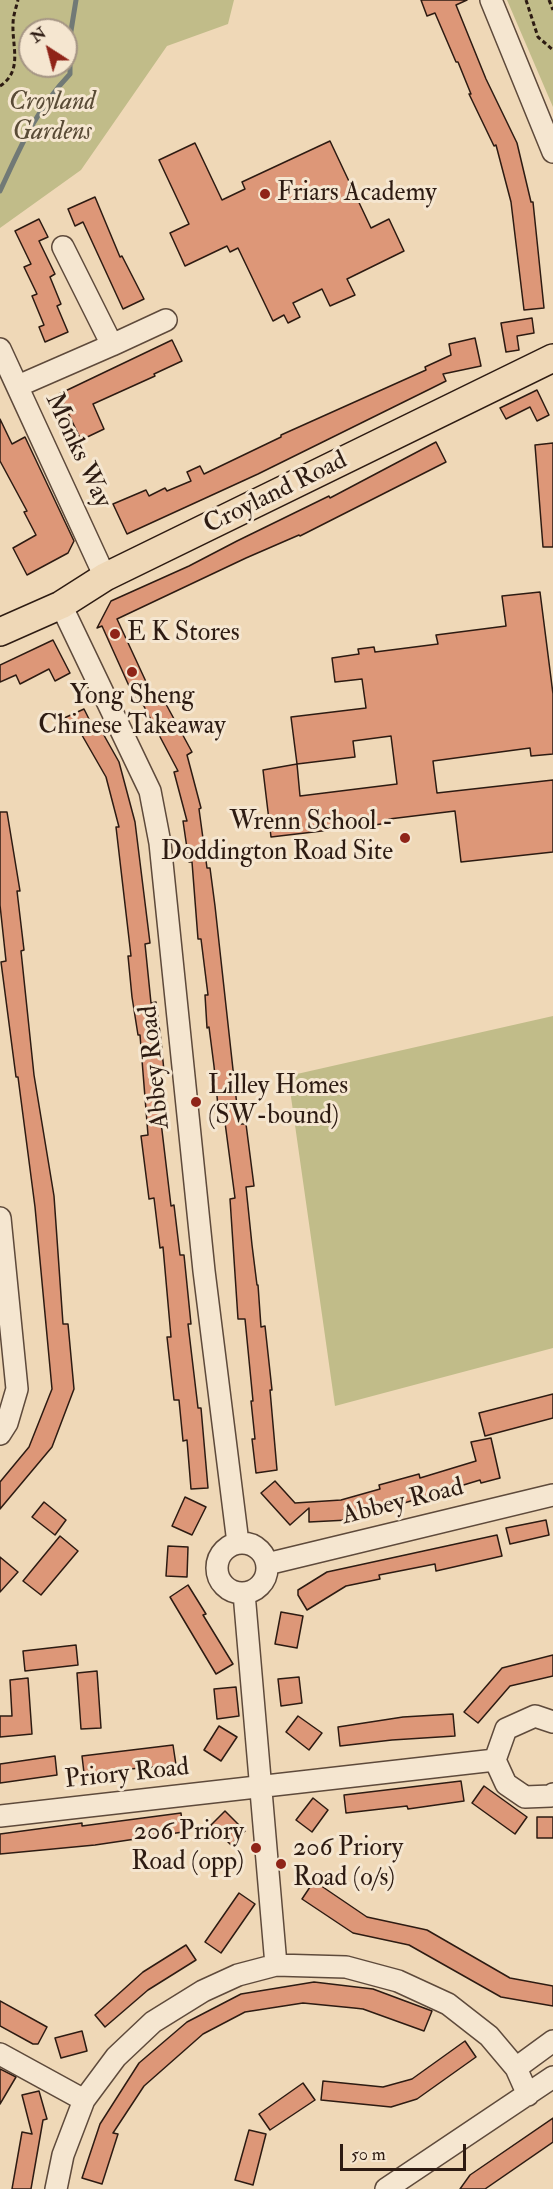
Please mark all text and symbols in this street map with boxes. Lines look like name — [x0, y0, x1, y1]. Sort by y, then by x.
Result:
north arrow — [18, 18, 78, 78]
text: N — [27, 23, 50, 47]
park label: Croyland Gardens — [9, 87, 95, 148]
place label: Friars Academy — [277, 178, 437, 210]
marker: Friars Academy — [258, 187, 272, 201]
street label: Monks Way — [37, 389, 117, 513]
street label: Croyland Road — [199, 446, 353, 542]
place label: E K Stores — [127, 618, 240, 650]
marker: E K Stores — [108, 627, 122, 641]
marker: Yong Sheng Chinese Takeaway — [125, 665, 139, 679]
place label: Yong Sheng Chinese Takeaway — [38, 681, 226, 742]
place label: Wrenn School - Doddington Road Site — [161, 807, 393, 868]
marker: Wrenn School - Doddington Road Site — [398, 831, 412, 845]
street label: Abbey Road — [134, 1004, 178, 1130]
place label: Lilley Homes (SW-bound) — [208, 1071, 348, 1132]
marker: Lilley Homes (SW-bound) — [189, 1095, 203, 1109]
street label: Abbey Road — [339, 1473, 467, 1533]
street label: Priory Road — [63, 1753, 191, 1797]
place label: 206 Priory Road (opp) — [131, 1817, 244, 1878]
place label: 206 Priory Road (o/s) — [293, 1833, 403, 1894]
marker: 206 Priory Road (opp) — [249, 1841, 263, 1855]
marker: 206 Priory Road (o/s) — [274, 1857, 288, 1871]
scale bar — [343, 2132, 469, 2170]
text: 50 m — [351, 2143, 386, 2166]

